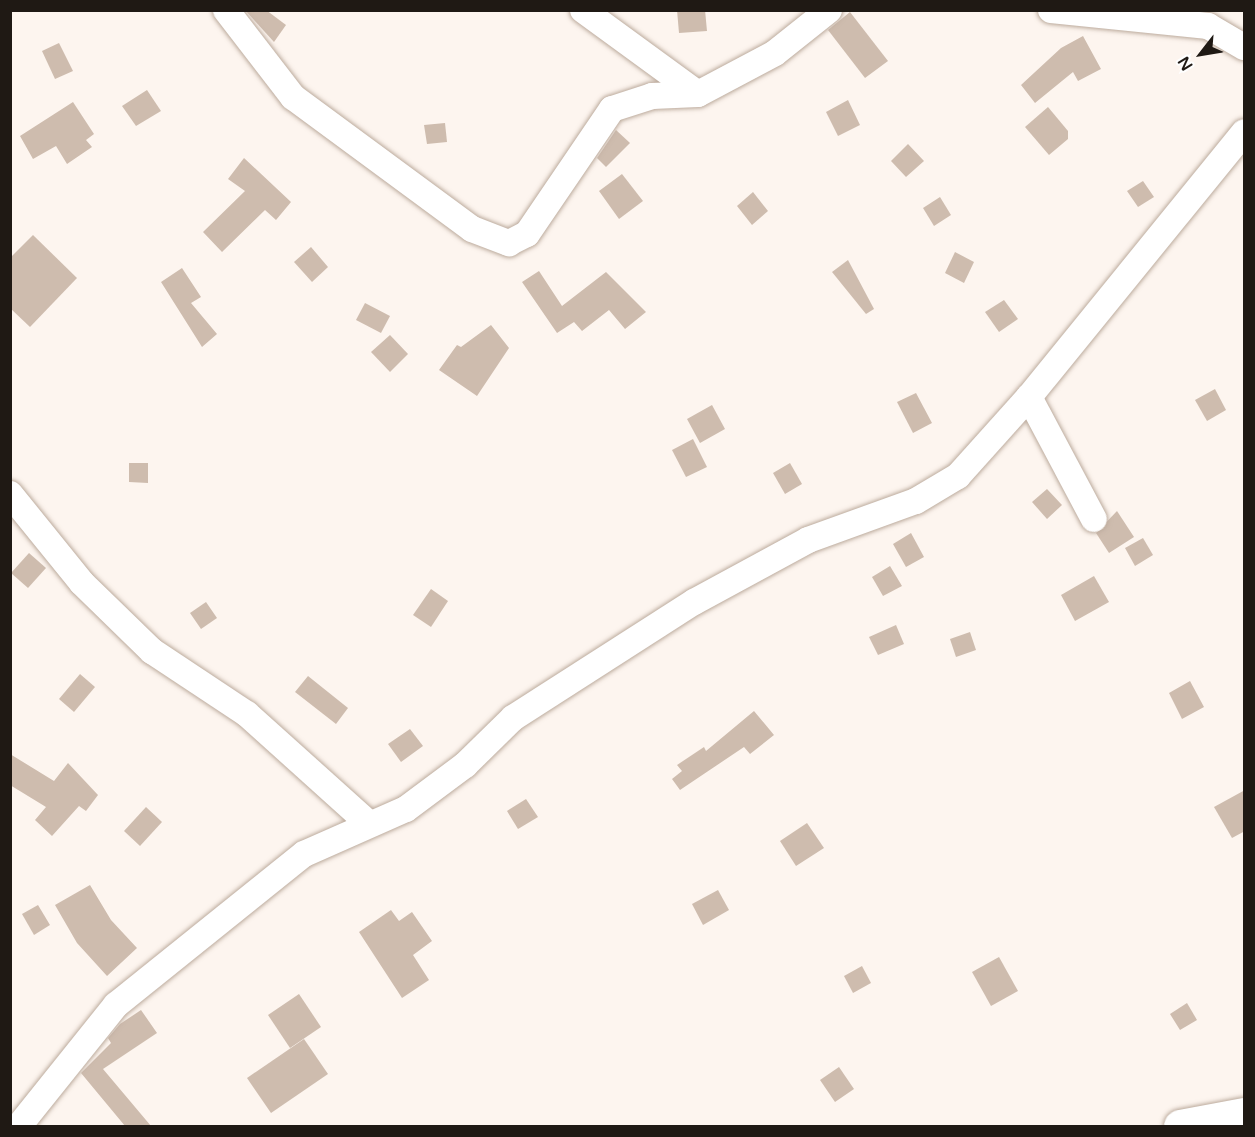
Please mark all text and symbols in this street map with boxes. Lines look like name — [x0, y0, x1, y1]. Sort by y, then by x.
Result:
north arrow — [1171, 24, 1231, 84]
text: N — [1174, 53, 1197, 74]

